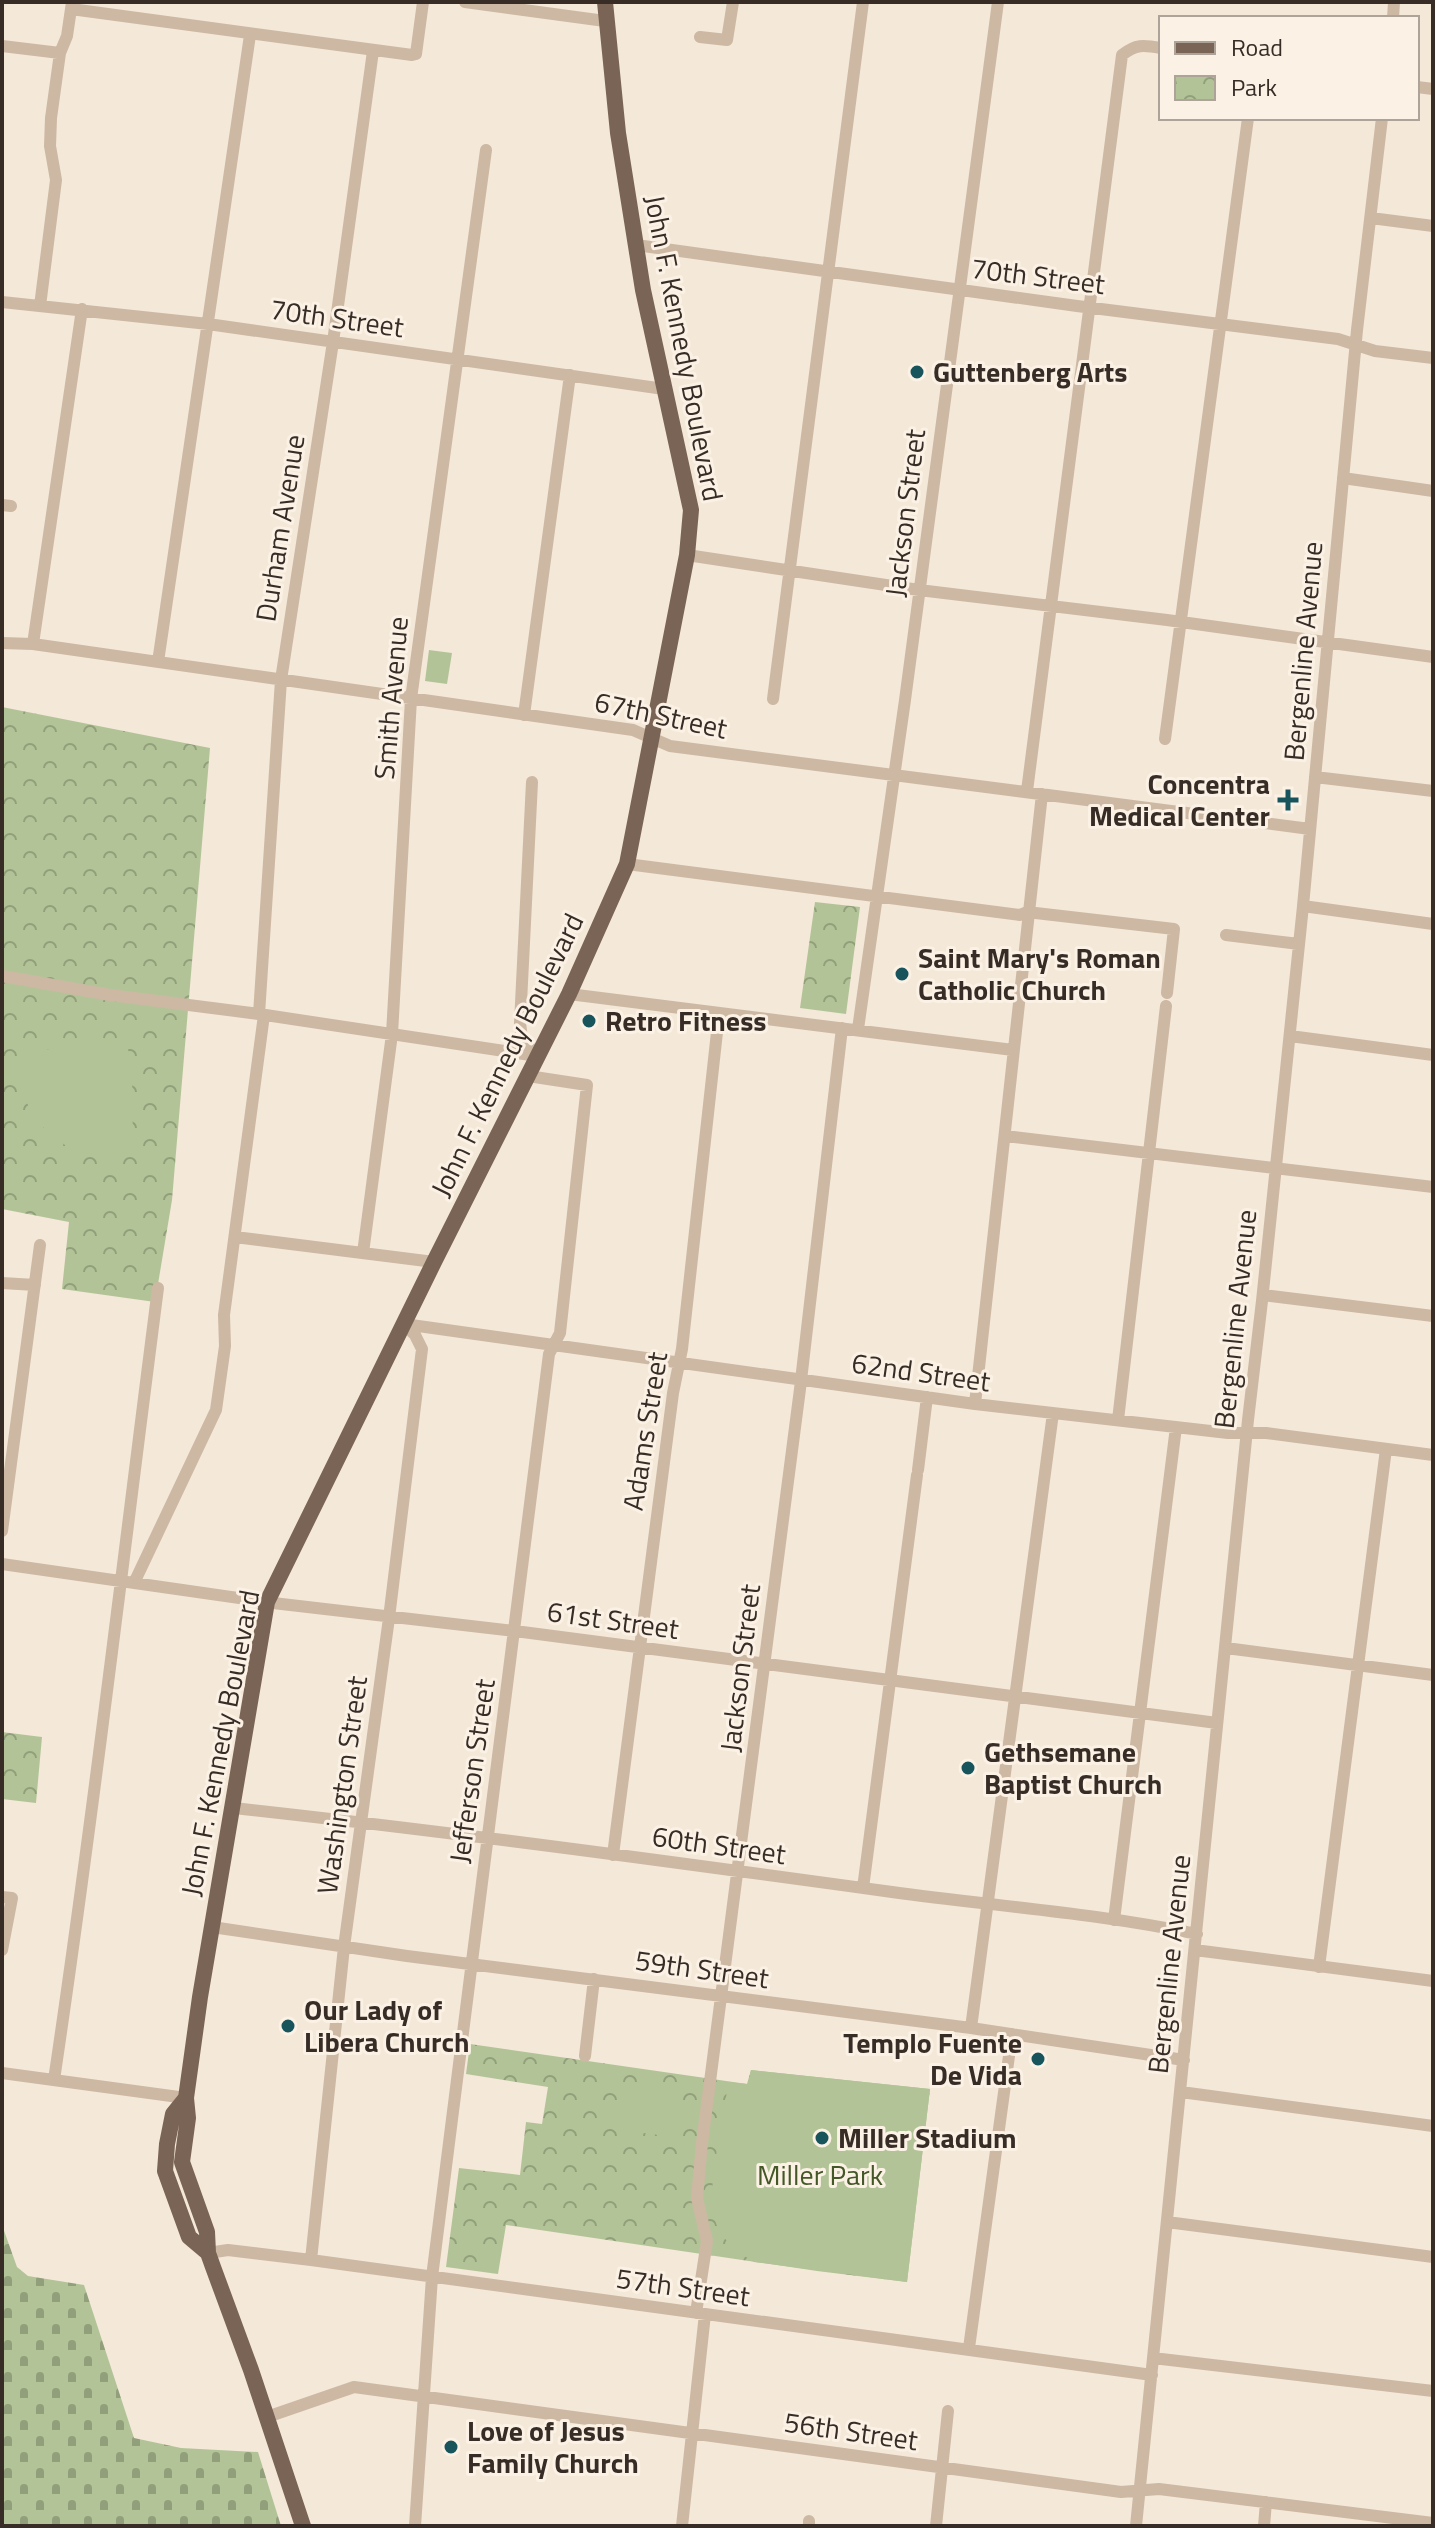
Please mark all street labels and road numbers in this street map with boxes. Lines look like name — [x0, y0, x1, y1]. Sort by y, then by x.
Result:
street label: John F. Kennedy Boulevard — [634, 191, 735, 505]
street label: 70th Street — [969, 246, 1108, 305]
street label: 70th Street — [267, 287, 407, 348]
street label: Jackson Street — [873, 426, 936, 599]
street label: Durham Avenue — [244, 431, 316, 625]
street label: Bergenline Avenue — [1271, 540, 1334, 762]
street label: Smith Avenue — [362, 615, 419, 781]
street label: 67th Street — [591, 679, 732, 750]
street label: John F. Kennedy Boulevard — [419, 906, 594, 1204]
street label: Bergenline Avenue — [1202, 1207, 1267, 1431]
street label: 62nd Street — [849, 1341, 993, 1403]
street label: Adams Street — [611, 1348, 678, 1513]
street label: Jackson Street — [708, 1581, 771, 1754]
street label: John F. Kennedy Boulevard — [169, 1586, 270, 1900]
street label: 61st Street — [544, 1589, 682, 1650]
street label: Washington Street — [305, 1673, 378, 1897]
street label: Jefferson Street — [437, 1676, 506, 1866]
street label: 60th Street — [649, 1814, 789, 1875]
street label: Bergenline Avenue — [1136, 1852, 1201, 2076]
street label: 59th Street — [632, 1938, 772, 1999]
street label: 57th Street — [613, 2256, 753, 2317]
street label: 56th Street — [781, 2400, 921, 2461]

